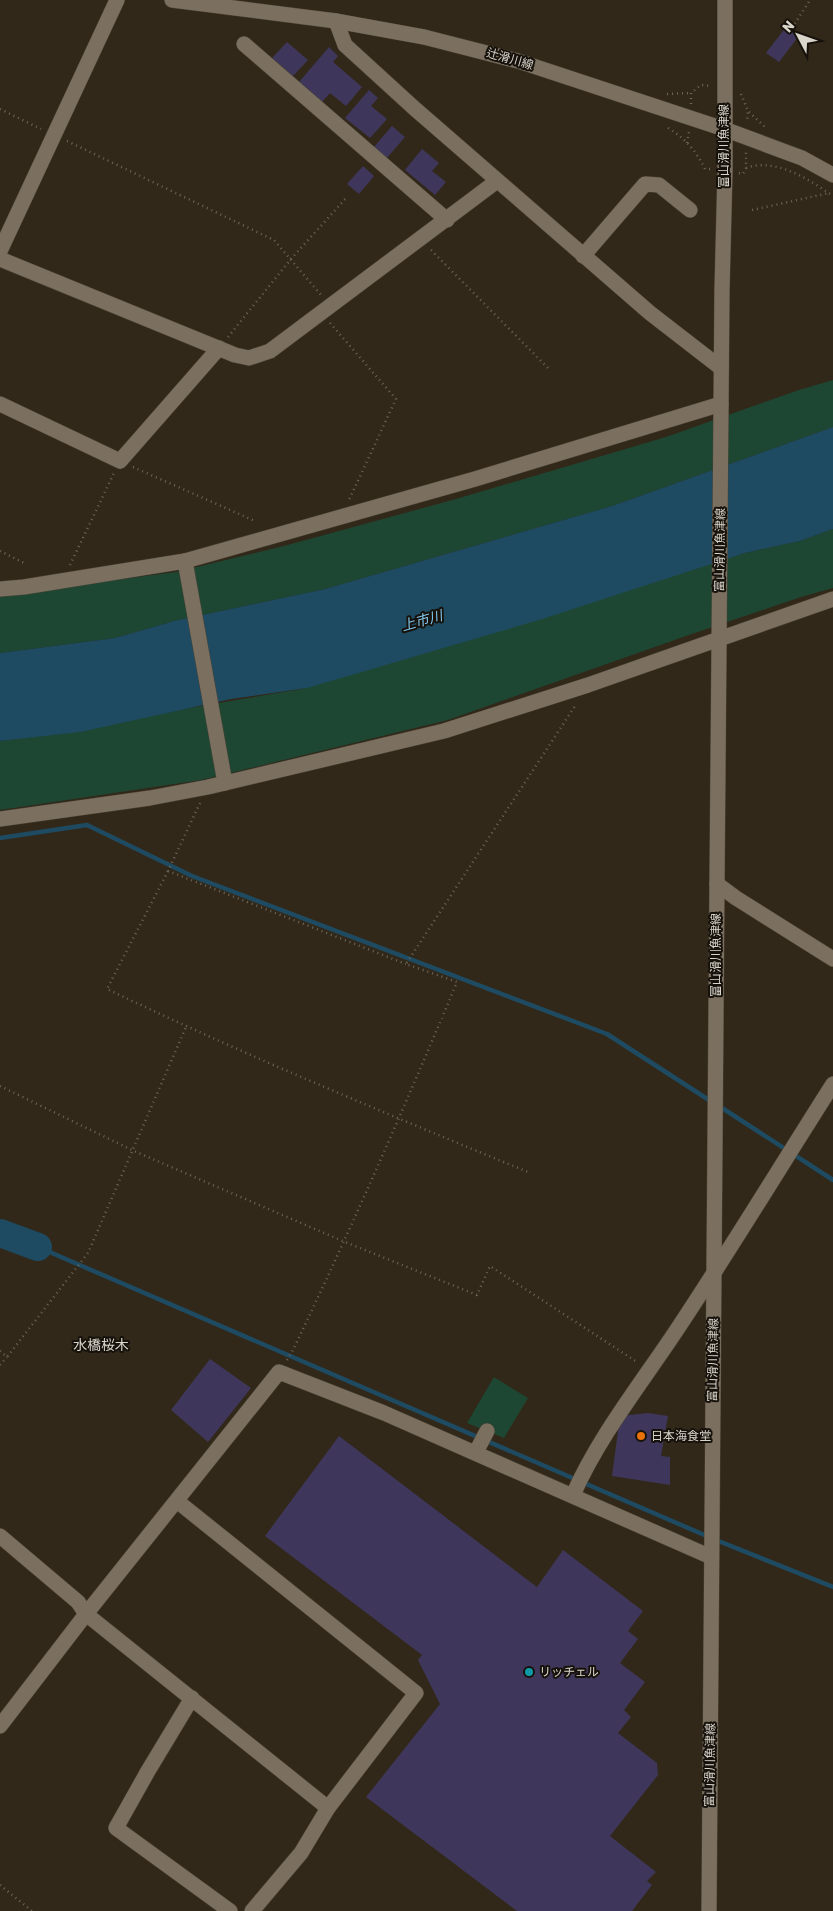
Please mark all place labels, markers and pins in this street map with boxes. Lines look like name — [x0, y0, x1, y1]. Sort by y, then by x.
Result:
place label: 日本海食堂 — [651, 1429, 711, 1443]
marker: 日本海食堂 — [635, 1430, 647, 1442]
place label: リッチェル — [539, 1665, 599, 1679]
marker: リッチェル — [523, 1666, 535, 1678]

